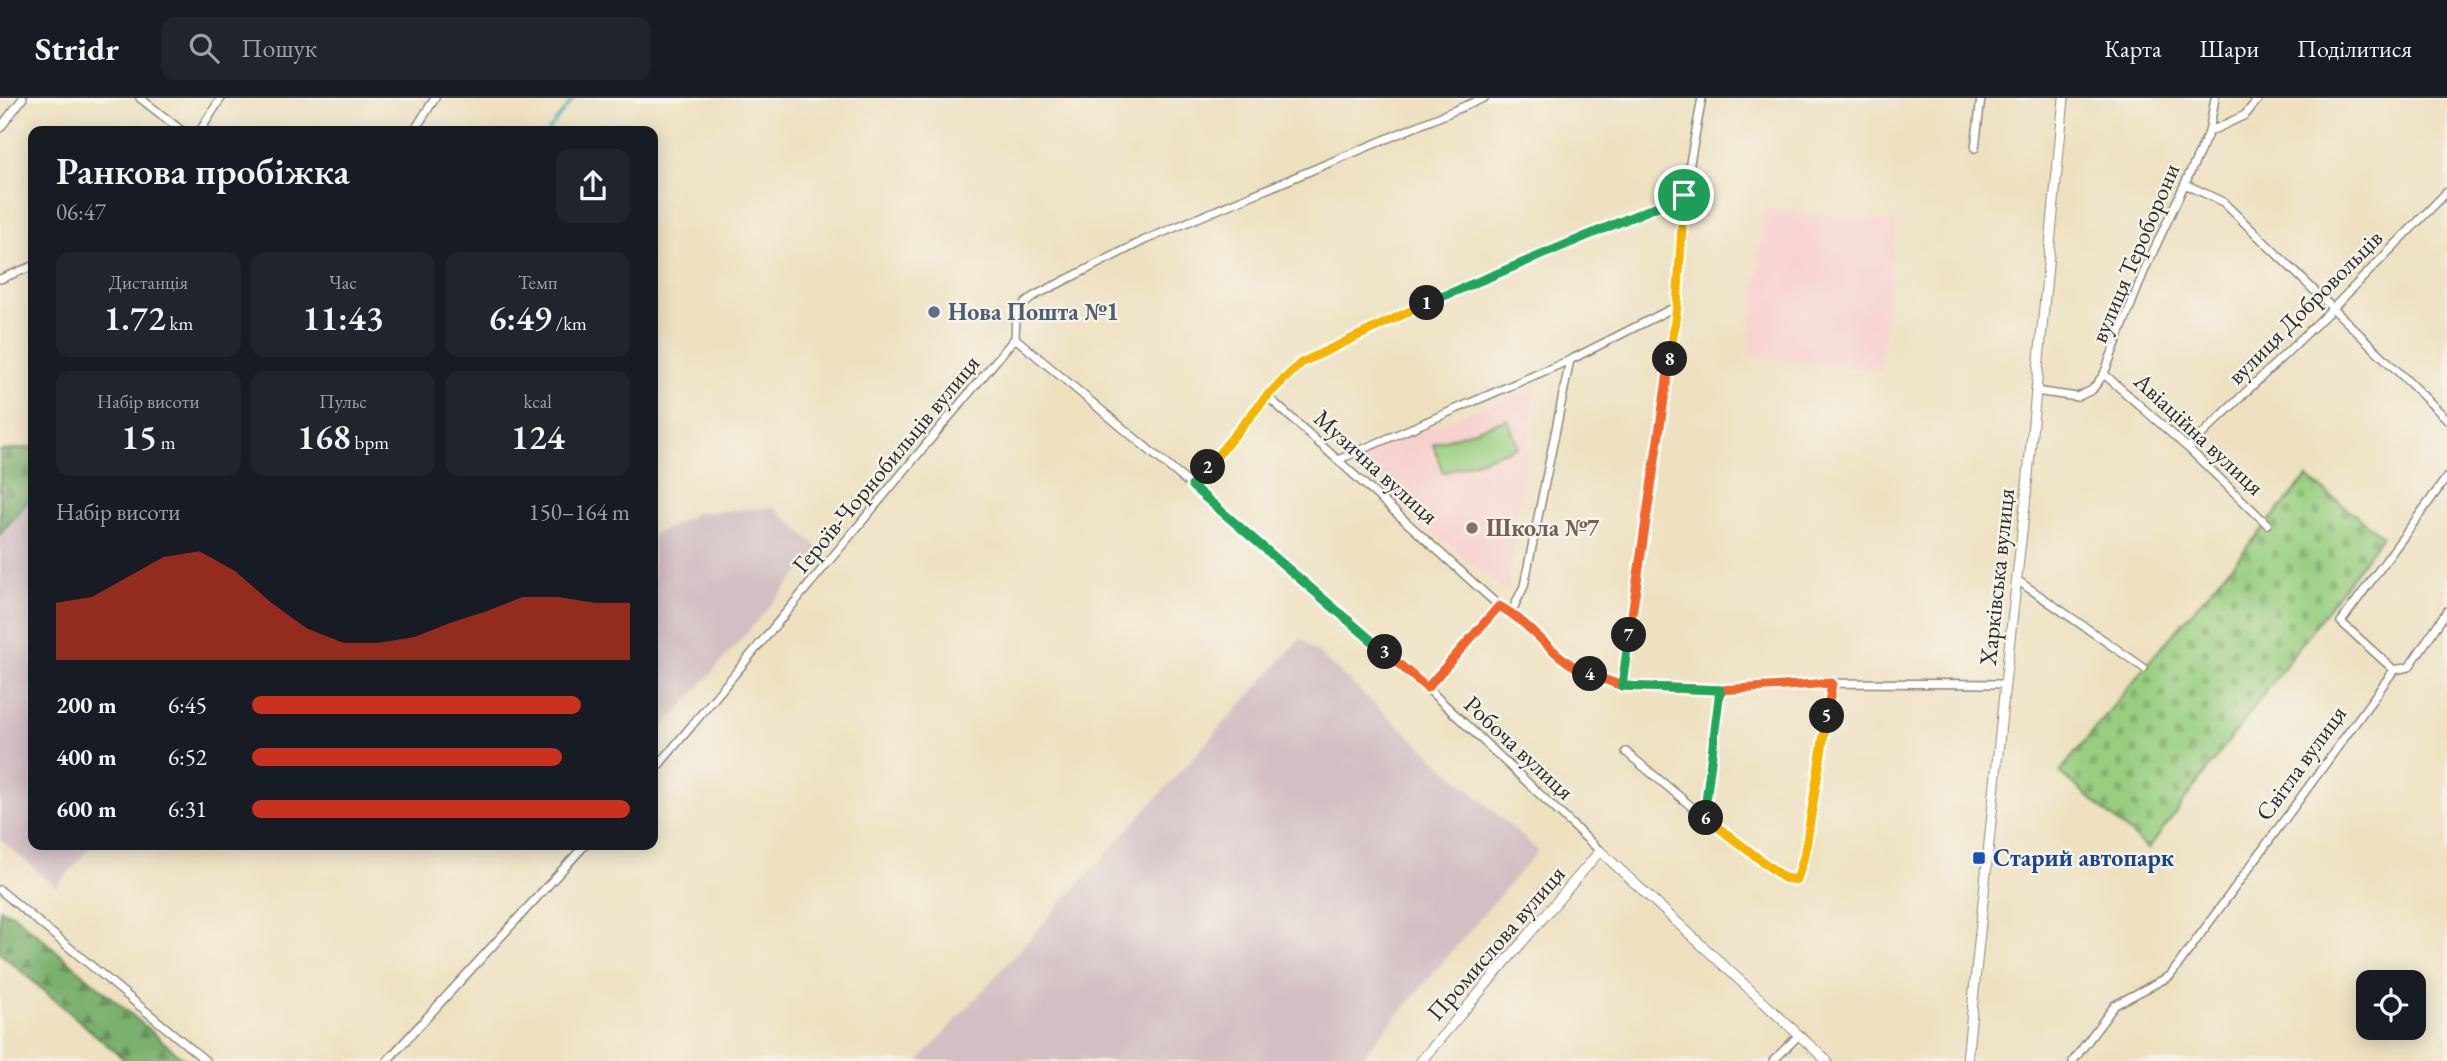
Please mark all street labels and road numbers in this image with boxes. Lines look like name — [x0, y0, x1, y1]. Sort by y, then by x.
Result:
street label: вулиця Тероборони — [2083, 158, 2186, 347]
street label: вулиця Добровольців — [2220, 222, 2389, 391]
street label: Героїв-Чорнобильців вулиця — [785, 348, 986, 579]
street label: Авіаційна вулиця — [2127, 365, 2271, 502]
street label: Музична вулиця — [1308, 402, 1445, 531]
street label: Харківська вулиця — [1972, 487, 2021, 668]
street label: Робоча вулиця — [1458, 689, 1581, 807]
street label: Світла вулиця — [2248, 699, 2353, 827]
street label: Промислова вулиця — [1420, 858, 1572, 1027]

